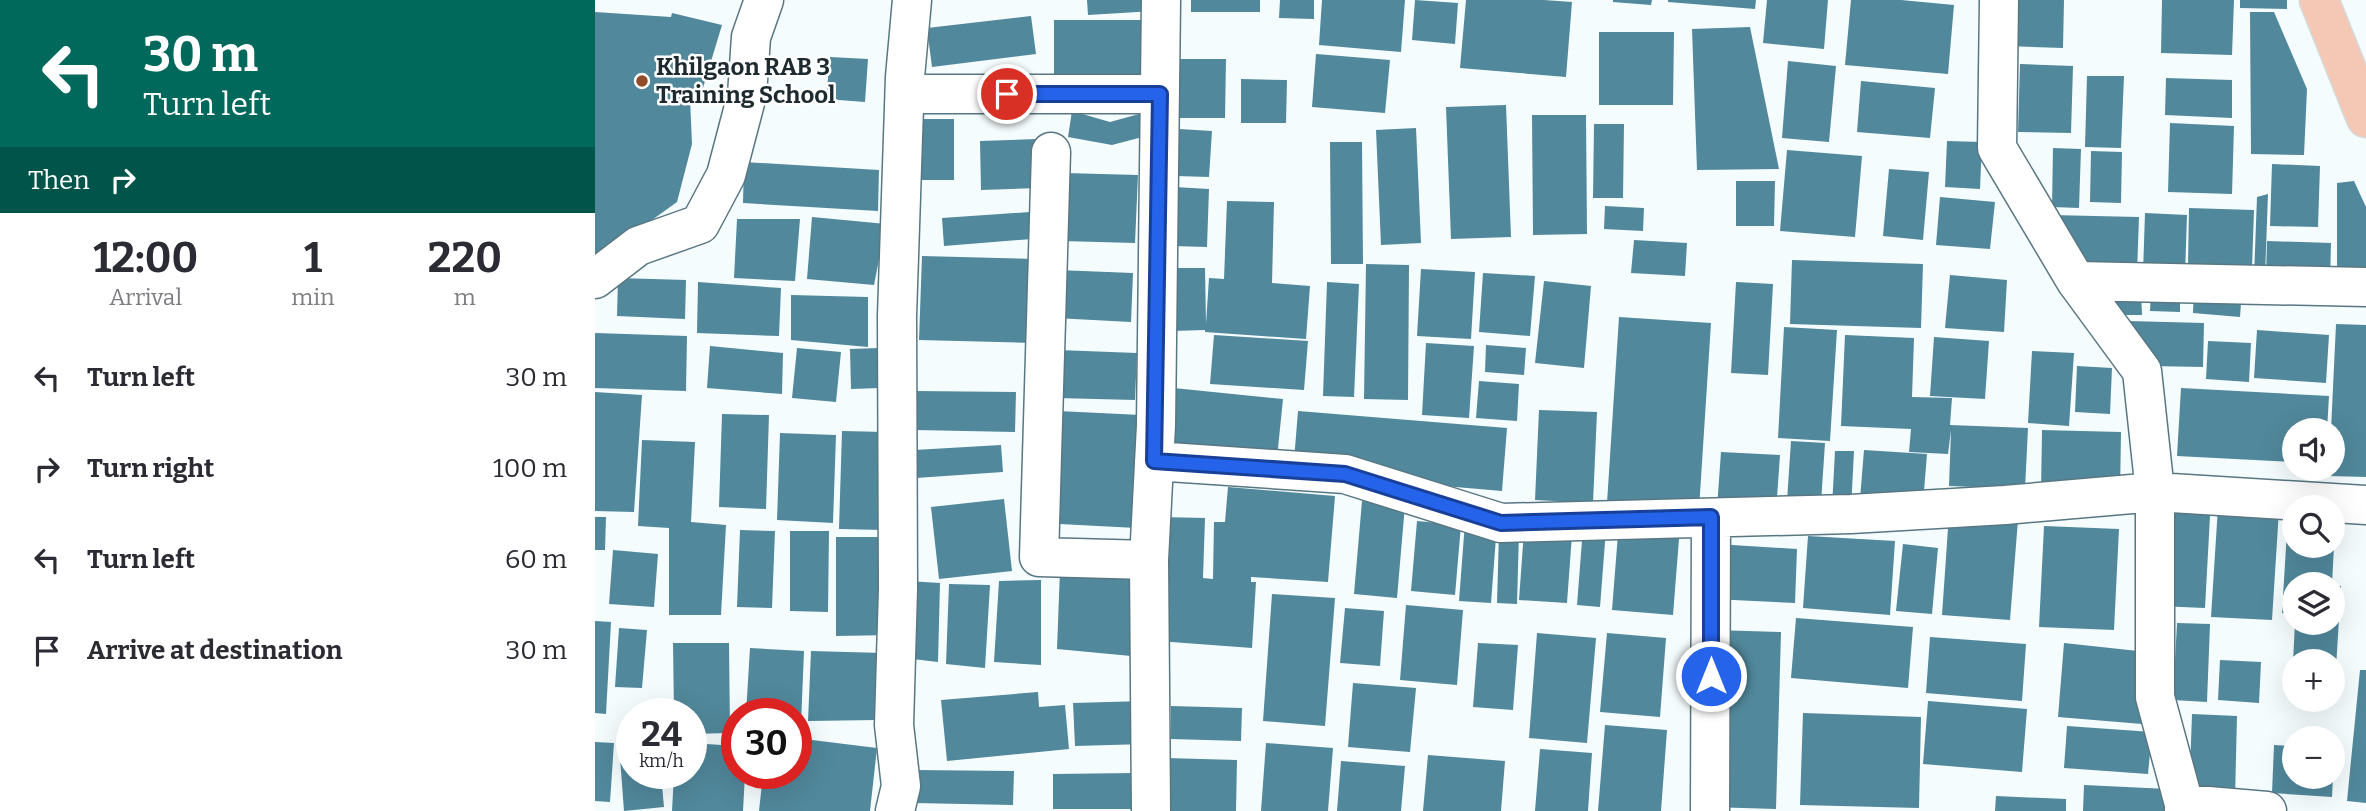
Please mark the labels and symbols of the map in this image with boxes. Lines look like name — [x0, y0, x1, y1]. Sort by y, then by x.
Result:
place label: Khilgaon RAB 3 Training School — [656, 53, 836, 109]
pin — [977, 64, 1037, 124]
marker: Khilgaon RAB 3 Training School — [634, 73, 650, 89]
position arrow — [1674, 639, 1748, 713]
speed limit sign: 30 — [721, 698, 812, 789]

